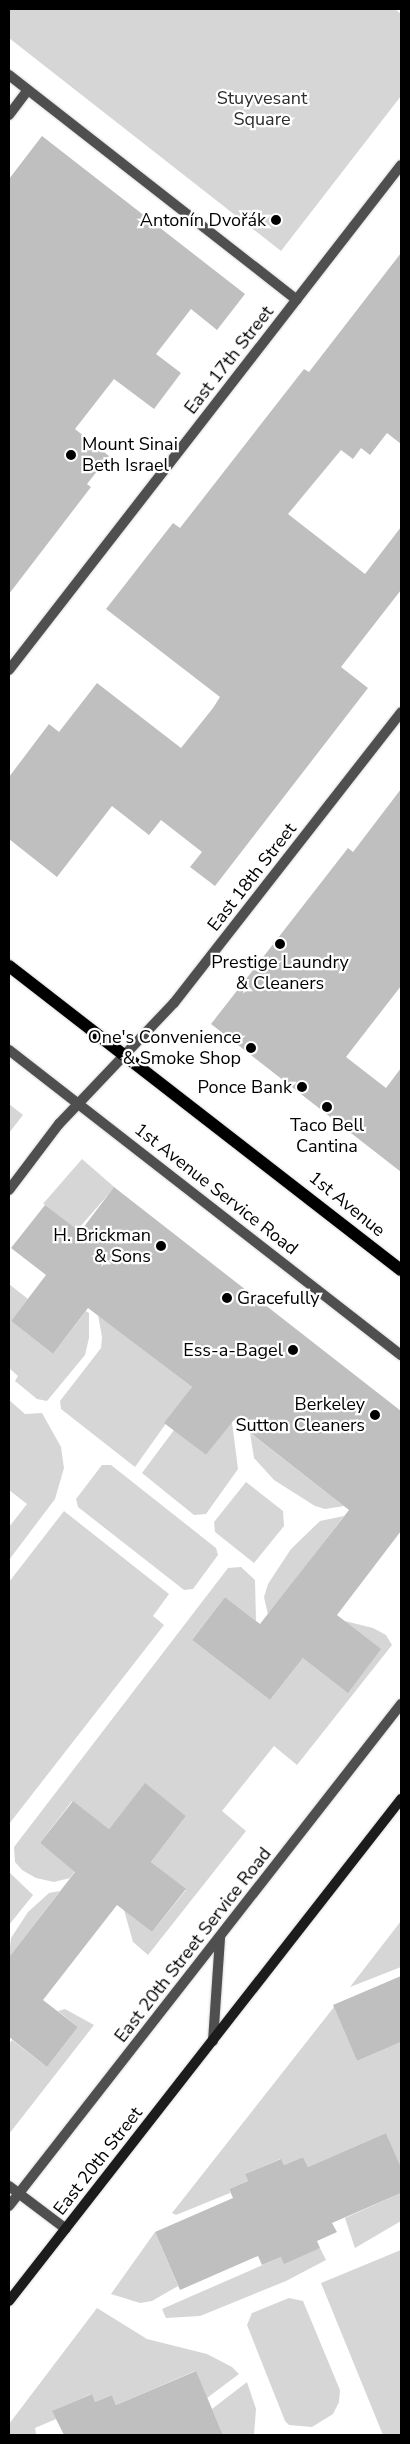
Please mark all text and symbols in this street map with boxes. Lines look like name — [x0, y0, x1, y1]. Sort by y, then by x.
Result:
park label: Stuyvesant Square — [217, 88, 307, 130]
place label: Antonín Dvořák — [140, 209, 266, 231]
marker: Antonín Dvořák — [270, 214, 282, 226]
street label: East 17th Street — [180, 302, 278, 418]
place label: Mount Sinai Beth Israel — [82, 434, 178, 476]
marker: Mount Sinai Beth Israel — [64, 448, 78, 462]
street label: East 18th Street — [203, 819, 301, 935]
marker: Prestige Laundry & Cleaners — [274, 938, 286, 950]
place label: Prestige Laundry & Cleaners — [211, 952, 349, 994]
place label: One's Convenience & Smoke Shop — [88, 1027, 241, 1070]
marker: One's Convenience & Smoke Shop — [245, 1042, 257, 1054]
place label: Ponce Bank — [197, 1076, 292, 1098]
marker: Ponce Bank — [296, 1081, 308, 1093]
marker: Taco Bell Cantina — [321, 1101, 333, 1113]
place label: Taco Bell Cantina — [290, 1115, 364, 1158]
street label: 1st Avenue Service Road — [130, 1118, 302, 1260]
street label: 1st Avenue — [305, 1167, 389, 1241]
place label: H. Brickman & Sons — [53, 1225, 151, 1268]
marker: H. Brickman & Sons — [155, 1240, 167, 1252]
place label: Gracefully — [237, 1287, 319, 1309]
marker: Gracefully — [221, 1292, 233, 1304]
place label: Ess-a-Bagel — [183, 1339, 283, 1361]
marker: Ess-a-Bagel — [287, 1344, 299, 1356]
place label: Berkeley Sutton Cleaners — [235, 1394, 365, 1436]
marker: Berkeley Sutton Cleaners — [369, 1409, 381, 1421]
street label: East 20th Street Service Road — [110, 1843, 276, 2047]
street label: East 20th Street — [49, 2103, 147, 2219]

